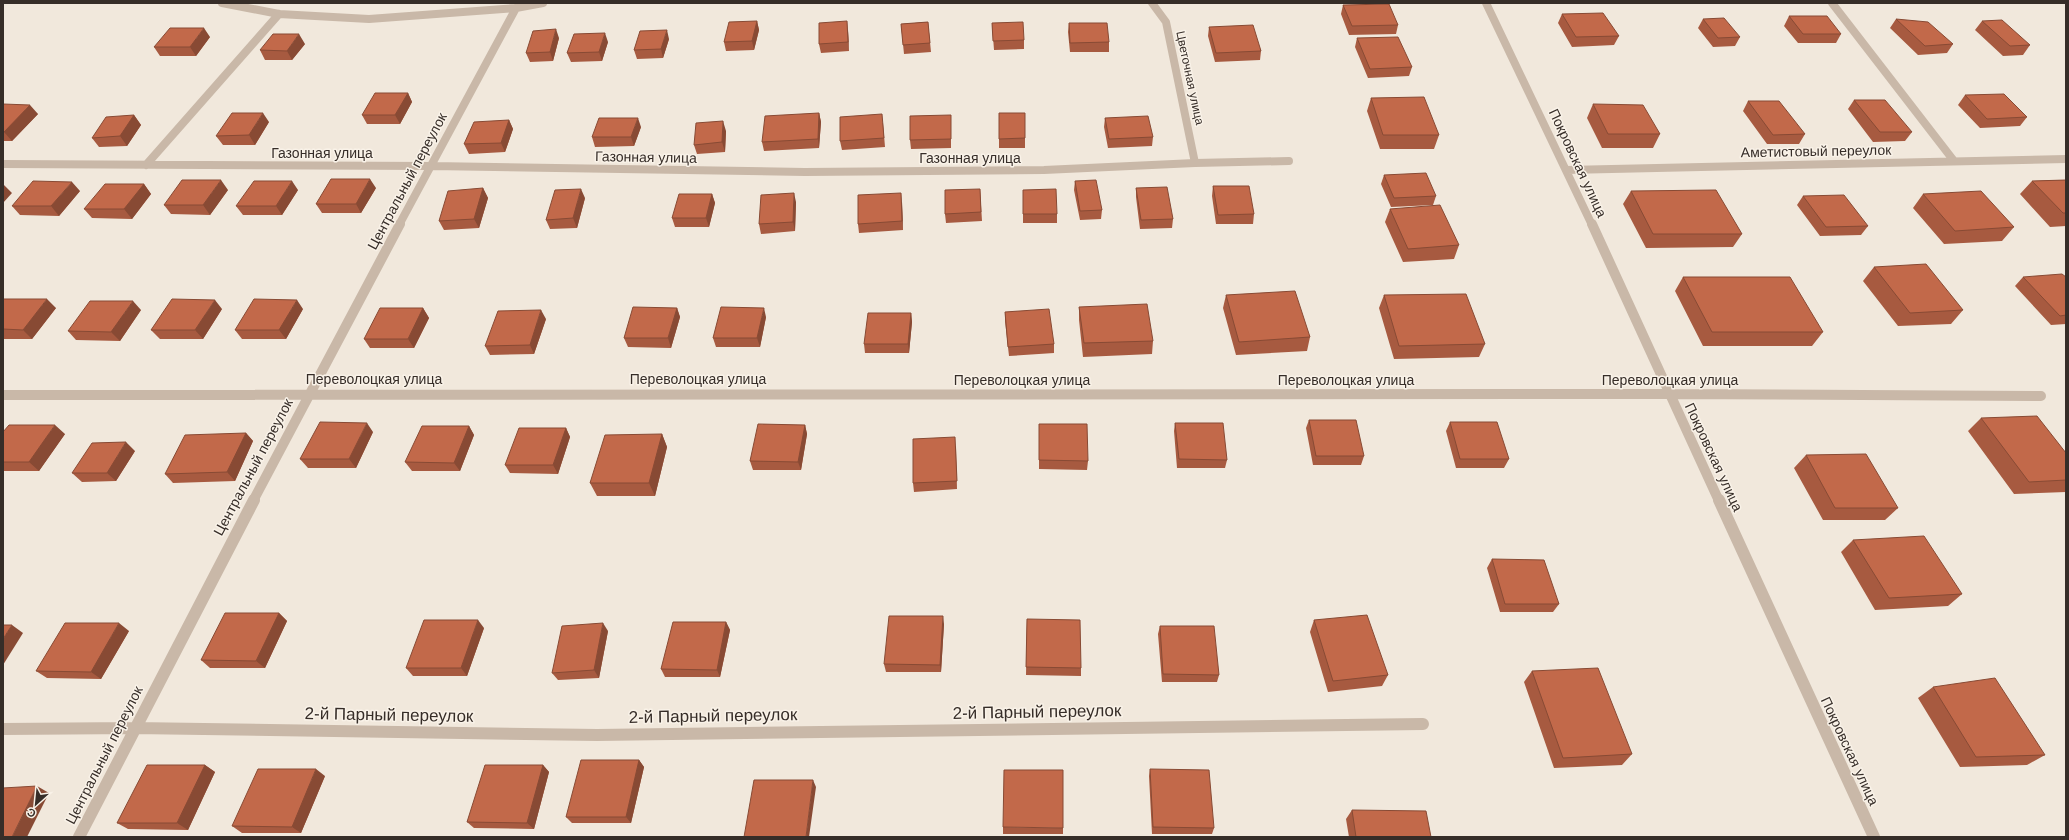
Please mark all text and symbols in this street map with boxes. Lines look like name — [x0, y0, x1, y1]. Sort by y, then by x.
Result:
street label: Цветочная улица — [1173, 30, 1207, 126]
street label: Покровская улица — [1546, 106, 1610, 220]
street label: Центральный переулок — [364, 109, 450, 252]
street label: Аметистовый переулок — [1741, 142, 1892, 160]
street label: Газонная улица — [271, 145, 373, 161]
street label: Газонная улица — [595, 148, 697, 166]
street label: Газонная улица — [919, 150, 1021, 166]
street label: Переволоцкая улица — [306, 371, 442, 387]
street label: Переволоцкая улица — [630, 371, 766, 387]
street label: Переволоцкая улица — [954, 372, 1090, 388]
street label: Переволоцкая улица — [1278, 372, 1414, 388]
street label: Переволоцкая улица — [1602, 372, 1738, 388]
street label: Центральный переулок — [210, 395, 296, 538]
street label: Покровская улица — [1682, 400, 1746, 514]
street label: Центральный переулок — [62, 683, 146, 827]
street label: Покровская улица — [1818, 694, 1882, 808]
street label: 2-й Парный переулок — [952, 701, 1122, 723]
street label: 2-й Парный переулок — [304, 704, 474, 726]
street label: 2-й Парный переулок — [628, 705, 798, 727]
north arrow — [16, 784, 56, 824]
text: С — [25, 806, 38, 820]

